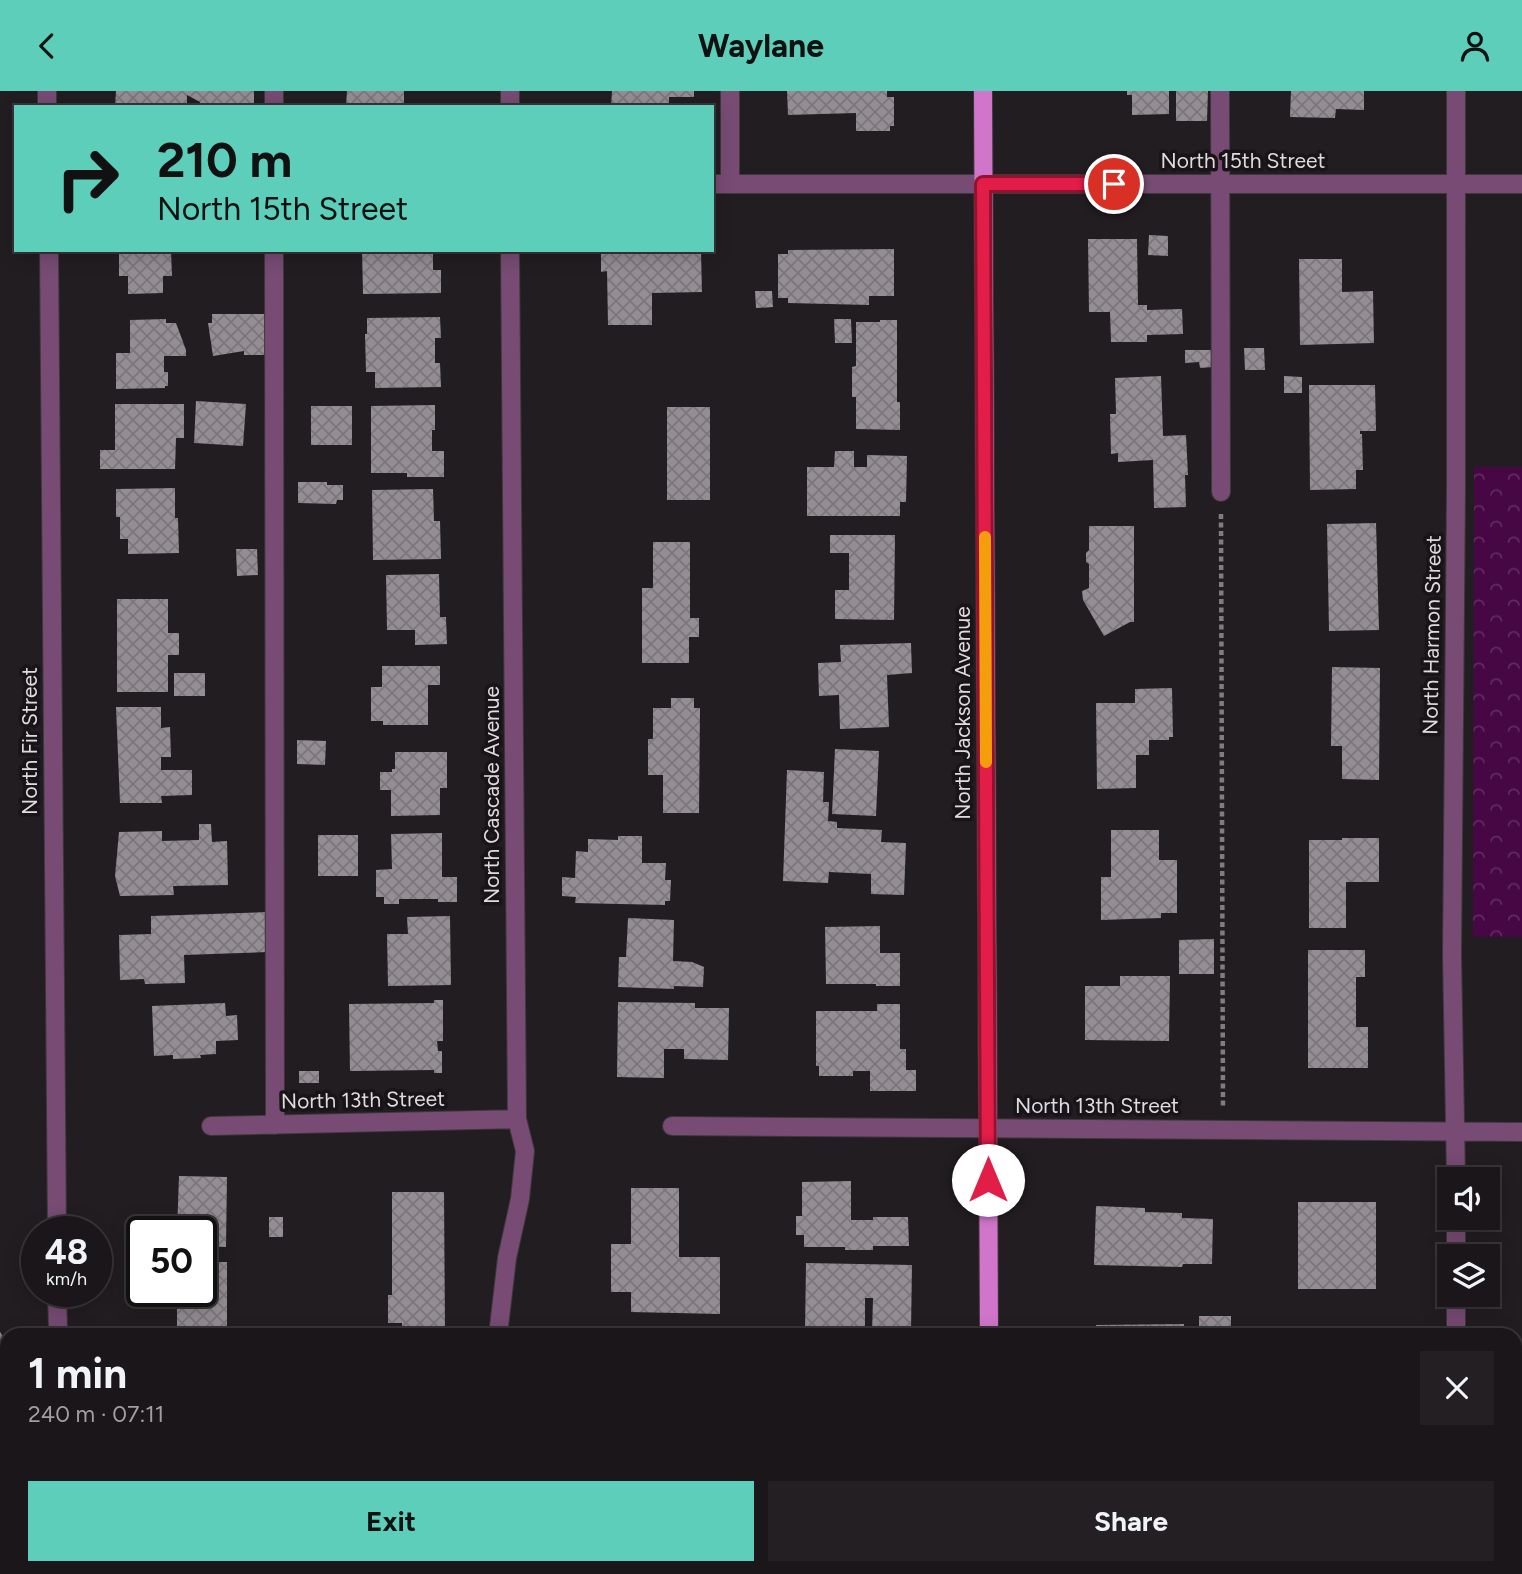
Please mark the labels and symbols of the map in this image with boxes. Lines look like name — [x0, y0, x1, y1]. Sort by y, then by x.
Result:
street label: North 15th Street — [1161, 148, 1325, 173]
pin — [1084, 154, 1144, 214]
street label: North Harmon Street — [1417, 535, 1446, 735]
street label: North Jackson Avenue — [950, 606, 975, 820]
street label: North Fir Street — [17, 667, 42, 815]
street label: North Cascade Avenue — [479, 686, 504, 904]
street label: North 13th Street — [281, 1086, 445, 1113]
street label: North 13th Street — [1015, 1093, 1179, 1118]
position arrow — [951, 1143, 1025, 1217]
speed limit sign: 50 — [126, 1216, 217, 1307]

